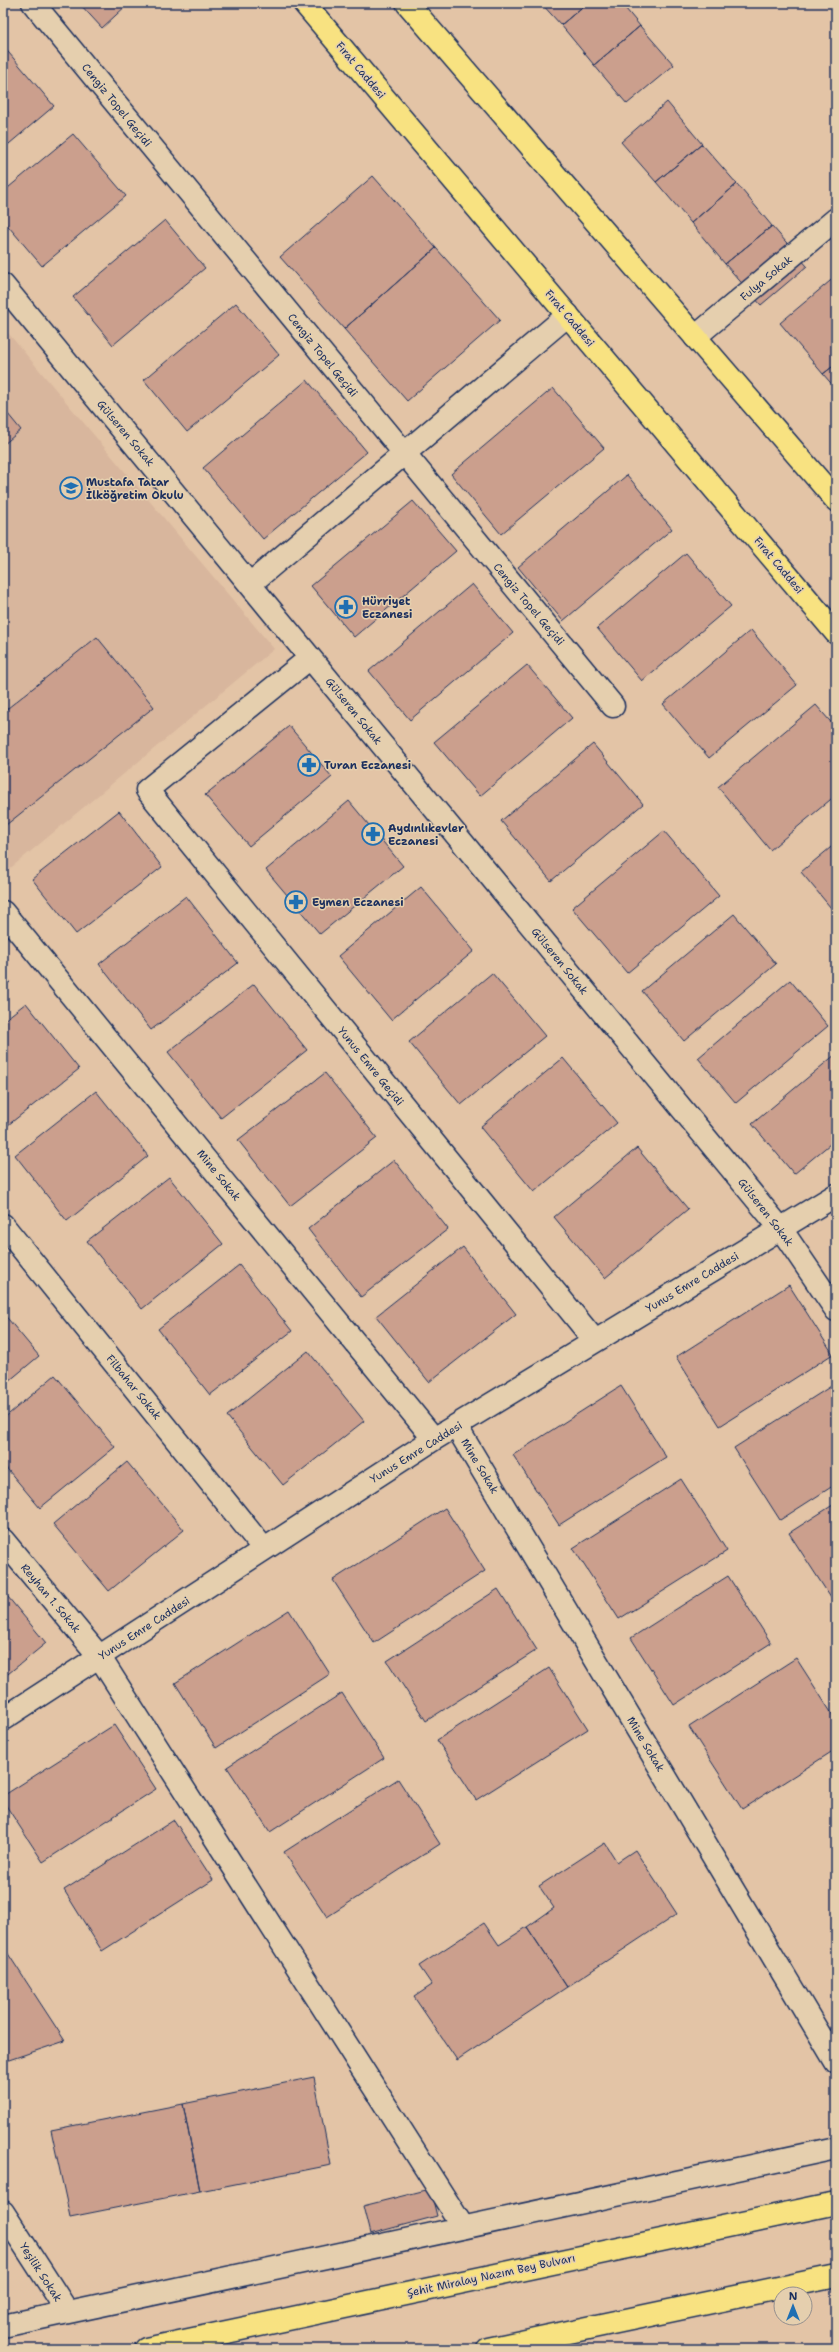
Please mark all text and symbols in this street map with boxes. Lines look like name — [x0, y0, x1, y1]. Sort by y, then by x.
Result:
street label: Fırat Caddesi — [332, 39, 389, 102]
street label: Cengiz Topel Geçidi — [78, 60, 155, 150]
street label: Fulya Sokak — [737, 252, 796, 305]
street label: Fırat Caddesi — [541, 287, 598, 350]
street label: Cengiz Topel Geçidi — [284, 310, 361, 400]
street label: Gülseren Sokak — [93, 397, 158, 470]
school or university icon: Mustafa Tatar İlköğretim Okulu — [58, 475, 84, 501]
place label: Mustafa Tatar İlköğretim Okulu — [86, 475, 184, 503]
street label: Fırat Caddesi — [750, 534, 807, 597]
street label: Cengiz Topel Geçidi — [490, 560, 568, 649]
pharmacy icon: Hürriyet Eczanesi — [333, 594, 359, 620]
place label: Hürriyet Eczanesi — [362, 594, 412, 622]
street label: Gülseren Sokak — [322, 675, 385, 748]
pharmacy icon: Turan Eczanesi — [296, 752, 322, 778]
place label: Turan Eczanesi — [324, 758, 411, 773]
pharmacy icon: Aydınlıkevler Eczanesi — [360, 821, 386, 847]
place label: Aydınlıkevler Eczanesi — [388, 821, 464, 849]
pharmacy icon: Eymen Eczanesi — [283, 889, 309, 915]
place label: Eymen Eczanesi — [312, 895, 404, 910]
street label: Gülseren Sokak — [528, 925, 591, 998]
street label: Yunus Emre Geçidi — [334, 1024, 407, 1109]
street label: Mine Sokak — [193, 1147, 244, 1204]
street label: Gülseren Sokak — [734, 1175, 797, 1249]
street label: Yunus Emre Caddesi — [643, 1249, 742, 1316]
street label: Filbahar Sokak — [103, 1352, 165, 1423]
street label: Yunus Emre Caddesi — [367, 1418, 465, 1487]
street label: Mine Sokak — [457, 1436, 502, 1497]
street label: Reyhan 1. Sokak — [17, 1561, 84, 1636]
street label: Yunus Emre Caddesi — [96, 1593, 193, 1664]
street label: Mine Sokak — [623, 1714, 668, 1775]
street label: Yeşilik Sokak — [16, 2240, 65, 2305]
street label: Şehit Miralay Nazım Bey Bulvarı — [406, 2250, 577, 2301]
north arrow — [773, 2286, 813, 2326]
text: N — [789, 2289, 798, 2304]

